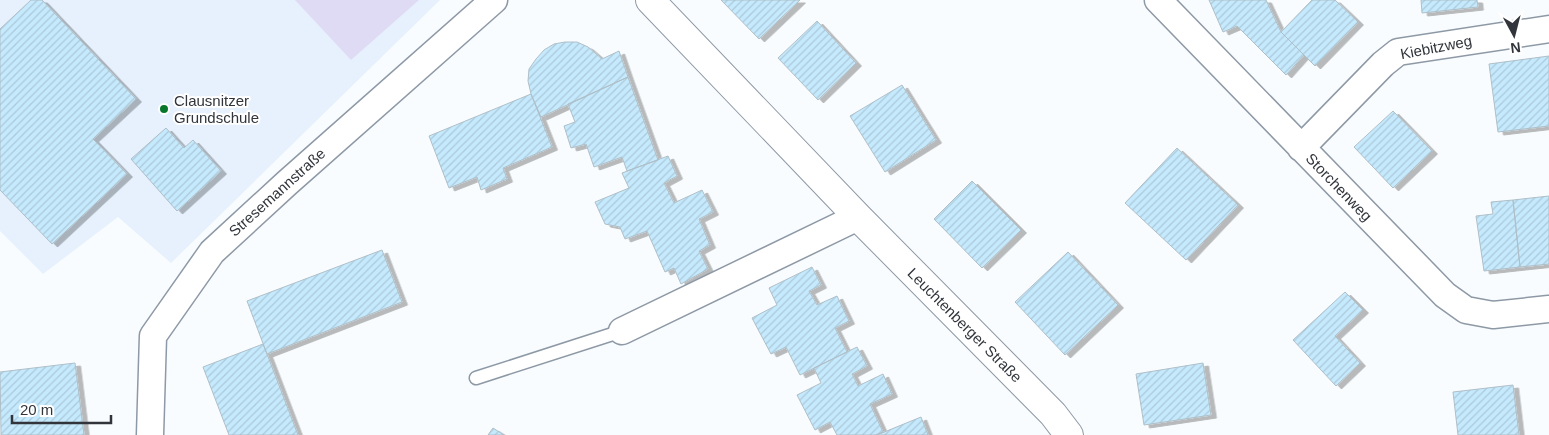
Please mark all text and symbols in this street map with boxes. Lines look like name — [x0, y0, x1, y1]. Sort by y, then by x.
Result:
north arrow — [1489, 10, 1539, 60]
street label: Kiebitzweg — [1399, 32, 1473, 62]
text: N — [1510, 39, 1522, 56]
place label: Clausnitzer Grundschule — [174, 92, 259, 126]
marker: Clausnitzer Grundschule — [158, 103, 170, 115]
street label: Stresemannstraße — [225, 144, 329, 240]
street label: Storchenweg — [1302, 150, 1376, 224]
street label: Leuchtenberger Straße — [904, 264, 1026, 386]
scale bar — [12, 392, 111, 424]
text: 20 m — [20, 401, 53, 418]

